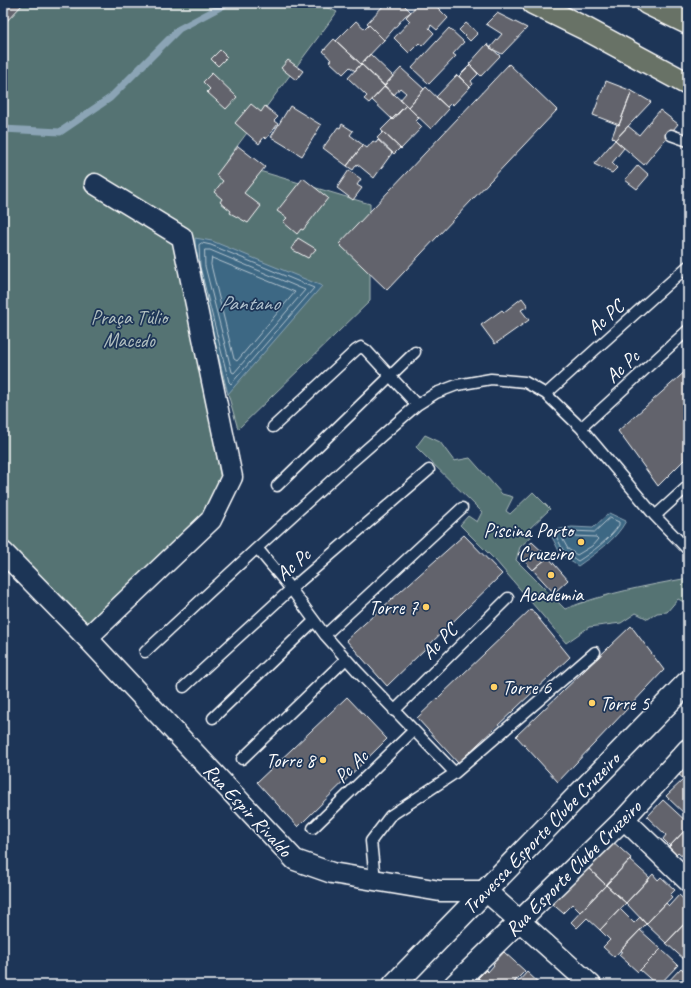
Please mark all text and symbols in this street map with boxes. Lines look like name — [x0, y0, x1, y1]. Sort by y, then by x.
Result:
water label: Pantano — [219, 290, 281, 316]
street label: Ac PC — [582, 293, 631, 340]
park label: Praça Túlio Macedo — [91, 305, 169, 353]
street label: Ac Pc — [600, 344, 645, 388]
place label: Piscina Porto Cruzeiro — [484, 518, 575, 566]
marker: Piscina Porto Cruzeiro — [576, 537, 586, 547]
street label: Ac Pc — [271, 542, 316, 586]
marker: Academia — [546, 570, 556, 580]
place label: Academia — [519, 582, 584, 607]
place label: Torre 7 — [369, 595, 419, 620]
marker: Torre 7 — [421, 602, 431, 612]
street label: Ac PC — [416, 616, 464, 665]
place label: Torre 6 — [502, 675, 552, 700]
marker: Torre 6 — [489, 682, 499, 692]
place label: Torre 5 — [600, 691, 650, 716]
marker: Torre 5 — [587, 698, 597, 708]
street label: Pc Ac — [329, 744, 374, 788]
street label: Travessa Esporte Clube Cruzeiro — [457, 746, 627, 920]
place label: Torre 8 — [266, 748, 317, 773]
marker: Torre 8 — [318, 755, 328, 765]
street label: Rua Espir Rivaldo — [198, 758, 298, 863]
street label: Rua Esporte Clube Cruzeiro — [500, 794, 648, 942]

